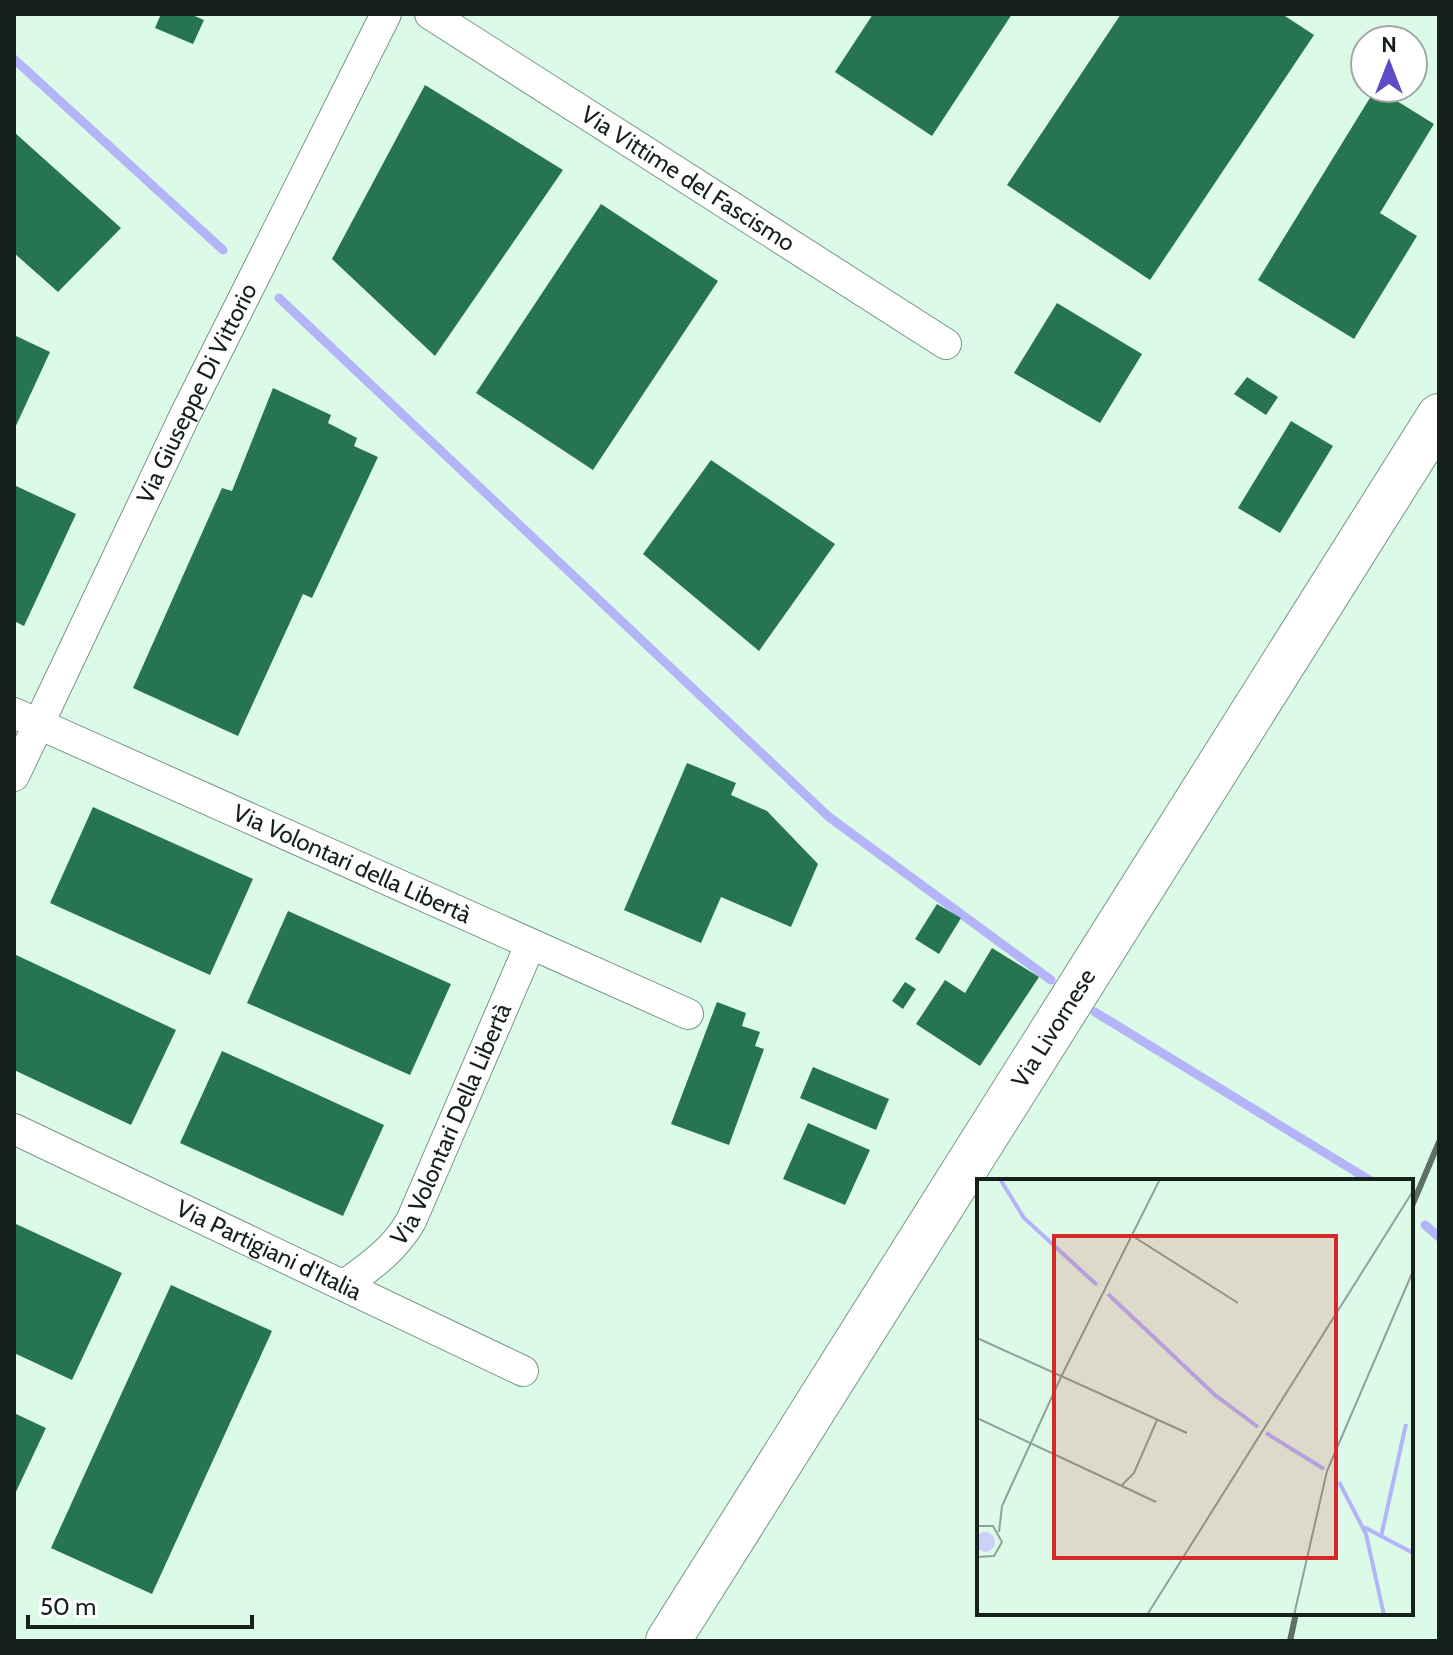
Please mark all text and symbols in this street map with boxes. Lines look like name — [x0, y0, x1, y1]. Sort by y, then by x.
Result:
north arrow — [1349, 24, 1429, 104]
text: N — [1381, 31, 1397, 58]
street label: Via Vittime del Fascismo — [576, 99, 800, 258]
street label: Via Giuseppe Di Vittorio — [130, 278, 263, 508]
street label: Via Volontari della Libertà — [228, 798, 476, 929]
street label: Via Livornese — [1005, 963, 1102, 1093]
street label: Via Volontari Della Libertà — [384, 998, 517, 1251]
inset map — [977, 1179, 1413, 1615]
street label: Via Partigiani d'Italia — [172, 1193, 367, 1306]
scale bar — [28, 1579, 252, 1629]
text: 50 m — [40, 1592, 96, 1621]

